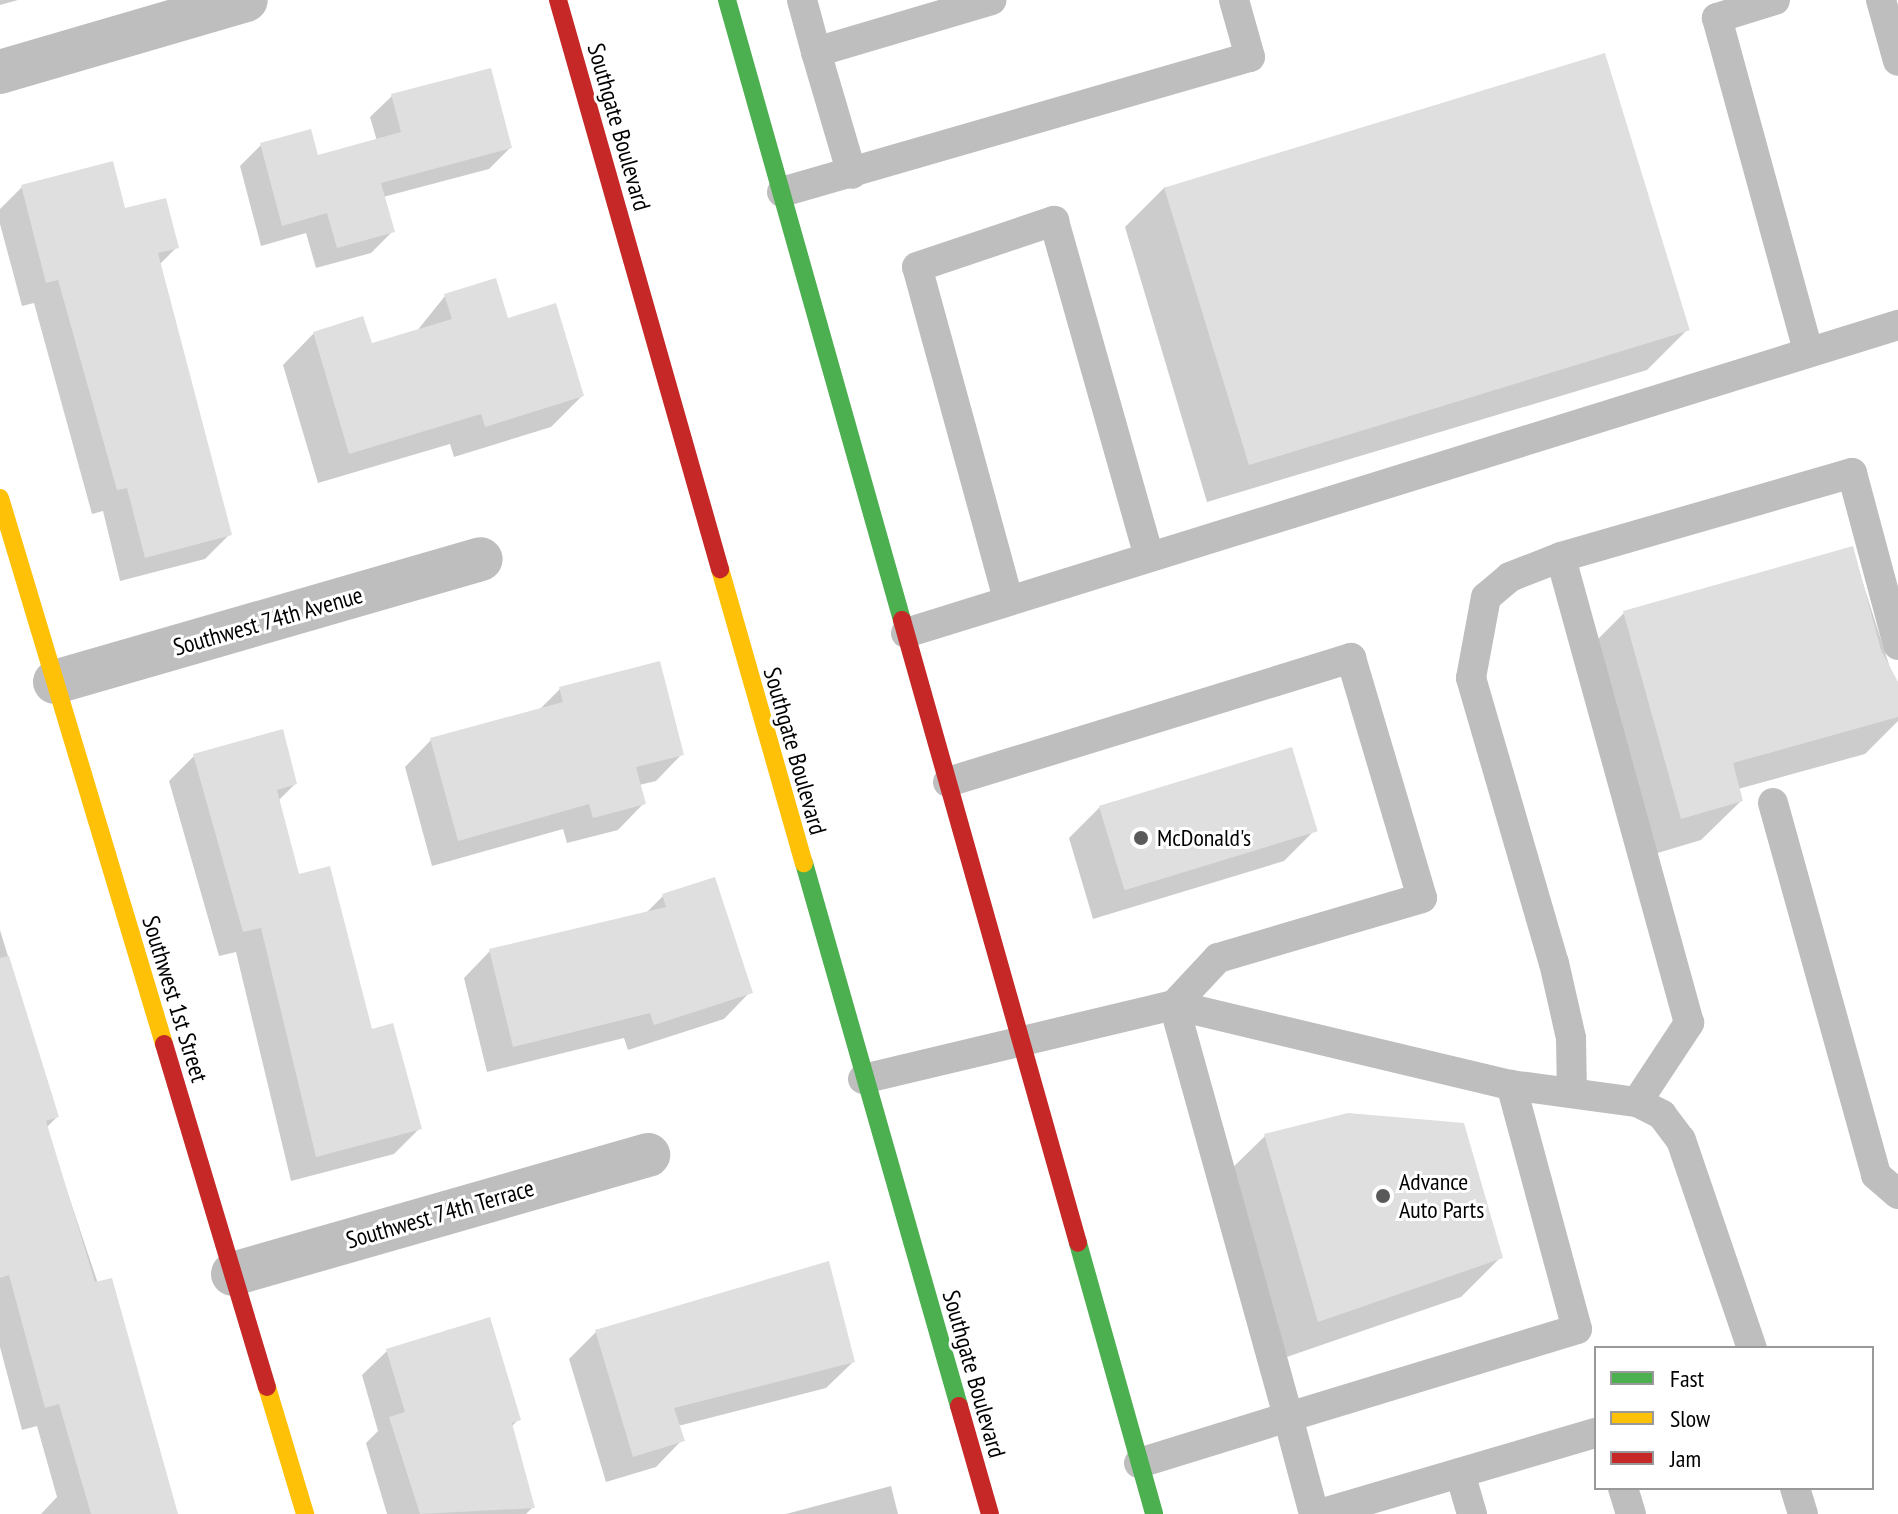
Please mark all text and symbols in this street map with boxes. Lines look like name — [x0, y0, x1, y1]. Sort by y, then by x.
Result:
street label: Southgate Boulevard — [581, 40, 657, 214]
street label: Southwest 74th Avenue — [170, 580, 366, 662]
street label: Southgate Boulevard — [757, 664, 833, 838]
place label: McDonald's — [1157, 824, 1251, 852]
marker: McDonald's — [1132, 829, 1150, 847]
street label: Southwest 1st Street — [136, 912, 214, 1086]
place label: Advance Auto Parts — [1399, 1168, 1484, 1224]
street label: Southwest 74th Terrace — [342, 1173, 538, 1255]
marker: Advance Auto Parts — [1374, 1187, 1392, 1205]
street label: Southgate Boulevard — [936, 1287, 1012, 1461]
legend — [1594, 1346, 1874, 1490]
text: Fast — [1670, 1363, 1704, 1394]
text: Slow — [1670, 1403, 1710, 1434]
text: Jam — [1670, 1443, 1701, 1474]

